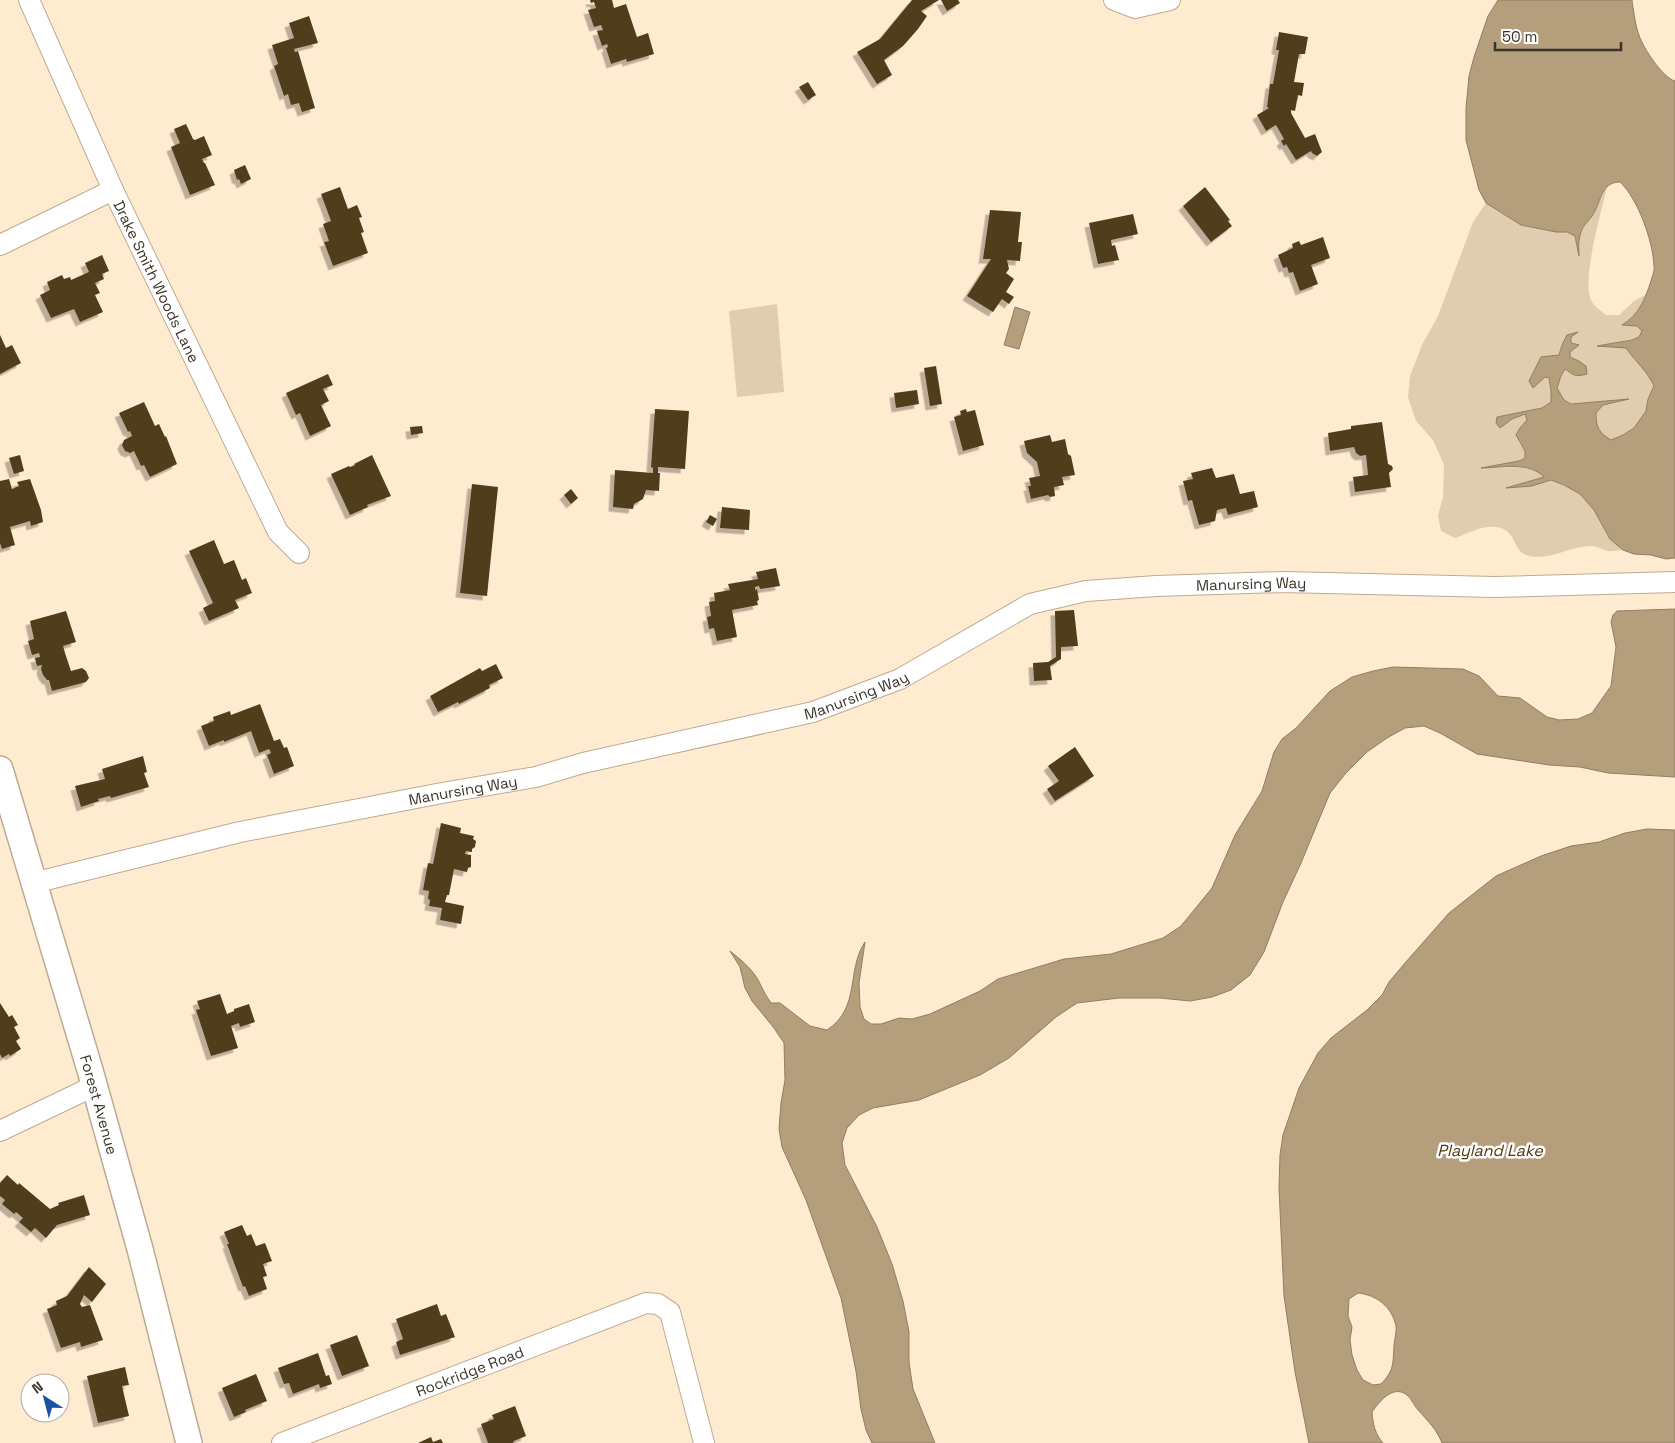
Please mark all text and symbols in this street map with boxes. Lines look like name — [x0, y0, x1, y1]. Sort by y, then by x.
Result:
scale bar — [1495, 20, 1621, 52]
text: 50 m — [1502, 27, 1537, 46]
street label: Drake Smith Woods Lane — [110, 197, 204, 366]
street label: Manursing Way — [1196, 572, 1307, 594]
street label: Manursing Way — [802, 667, 912, 723]
street label: Manursing Way — [407, 771, 519, 809]
street label: Forest Avenue — [76, 1052, 123, 1157]
water label: Playland Lake — [1437, 1140, 1543, 1161]
street label: Rockridge Road — [413, 1342, 526, 1400]
north arrow — [20, 1373, 70, 1423]
text: N — [28, 1377, 46, 1398]

